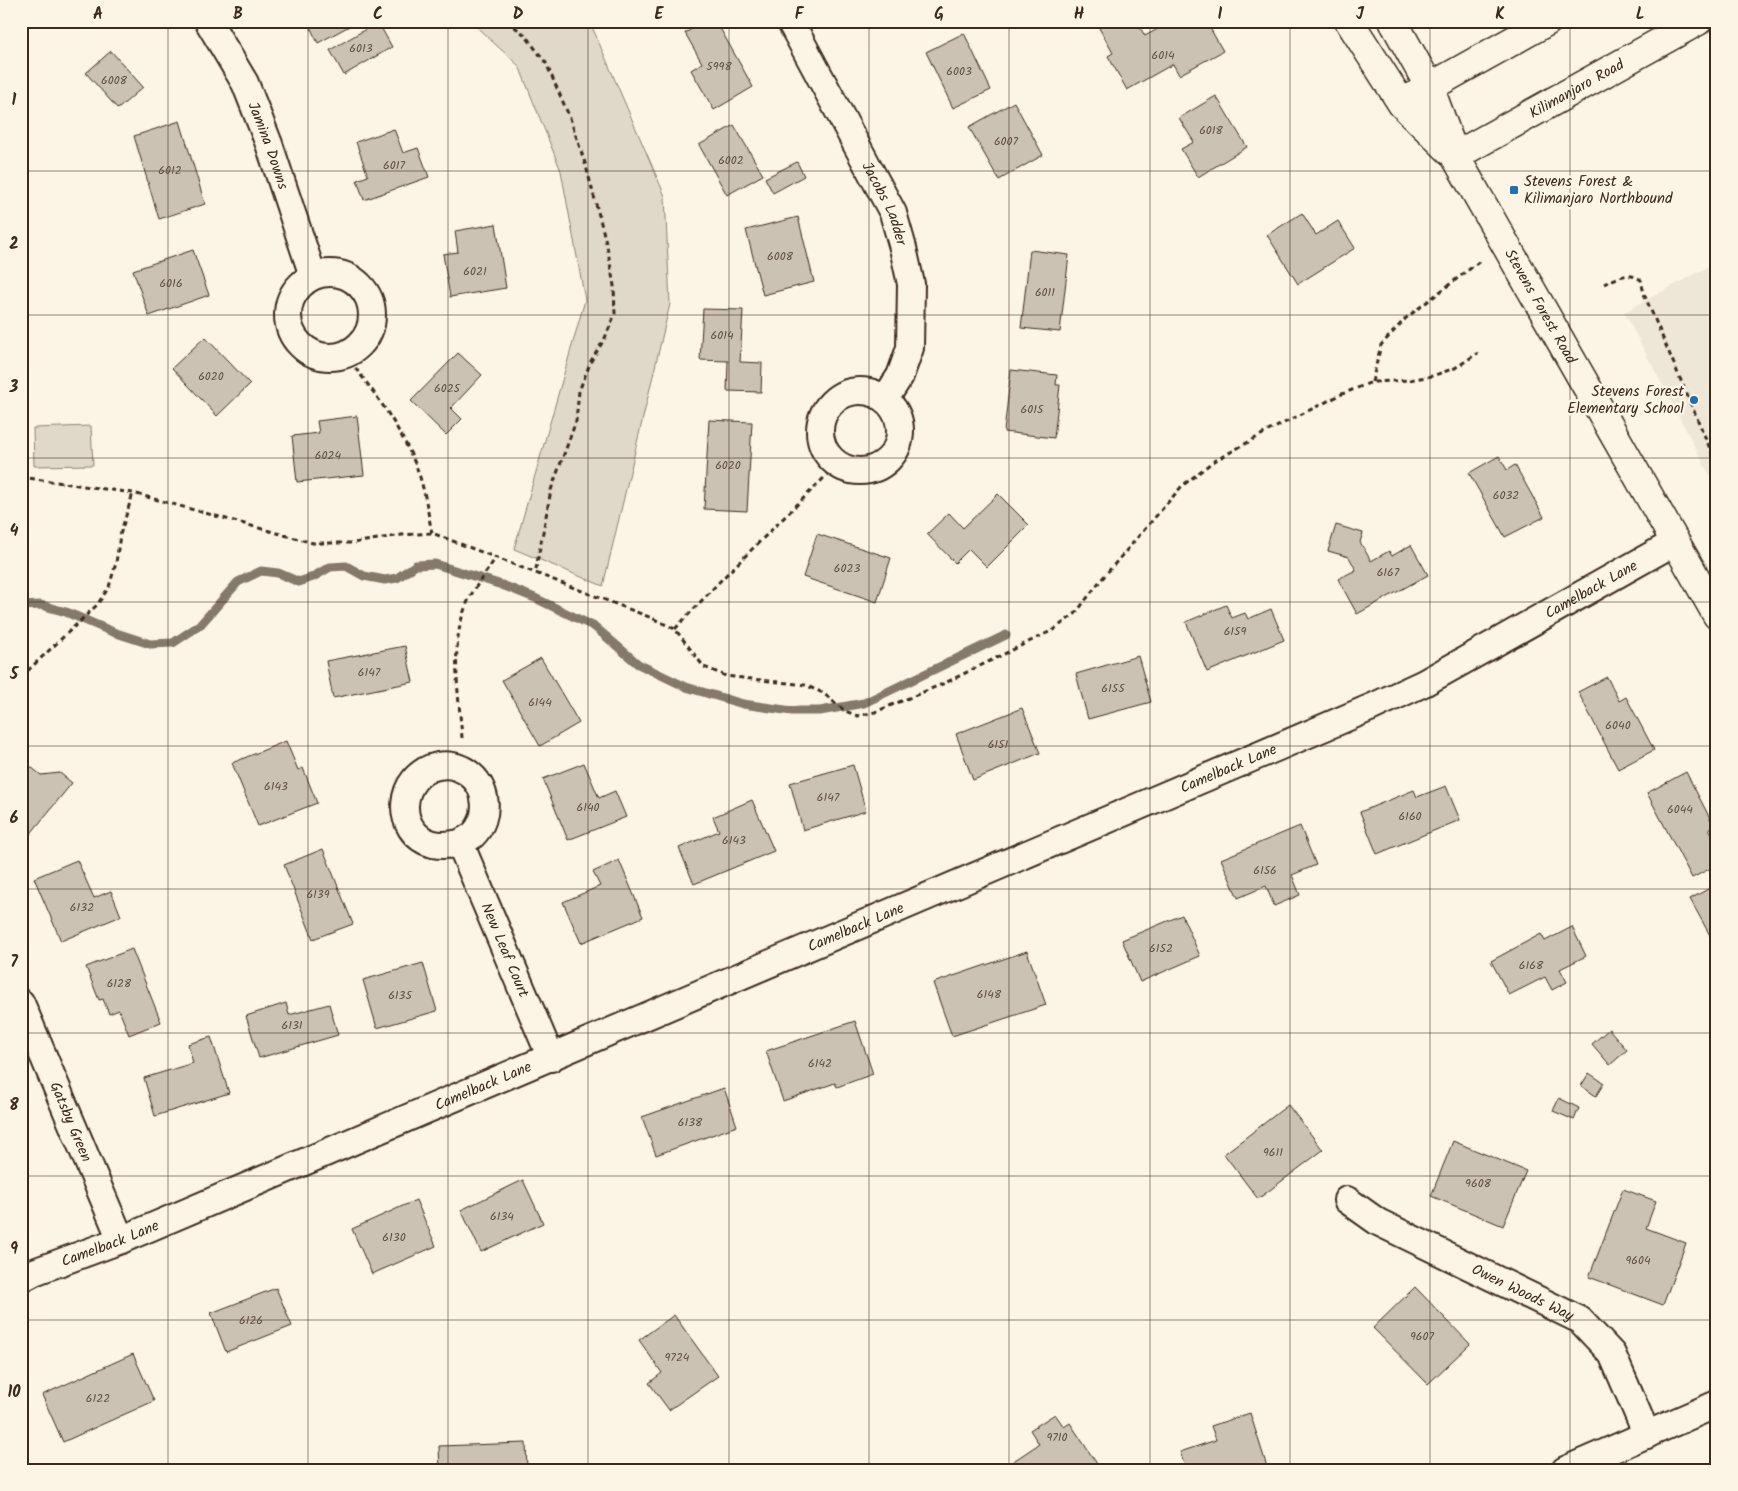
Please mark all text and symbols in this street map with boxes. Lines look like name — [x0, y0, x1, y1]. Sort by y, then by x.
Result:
text: A — [93, 2, 103, 27]
text: B — [233, 2, 243, 27]
text: C — [373, 2, 383, 27]
text: D — [513, 2, 524, 27]
text: E — [655, 2, 665, 27]
text: F — [795, 2, 805, 27]
text: G — [934, 2, 944, 27]
text: H — [1074, 2, 1084, 27]
text: I — [1218, 2, 1223, 27]
text: J — [1356, 2, 1365, 27]
text: K — [1495, 2, 1505, 27]
text: L — [1636, 2, 1644, 27]
house number: 6013 — [349, 39, 373, 58]
house number: 6014 — [1151, 46, 1175, 65]
street label: Kilimanjaro Road — [1525, 53, 1629, 125]
house number: 5998 — [706, 57, 732, 76]
house number: 6003 — [946, 62, 972, 81]
house number: 6008 — [101, 71, 128, 90]
text: 1 — [12, 88, 17, 113]
street label: Jamina Downs — [241, 98, 295, 193]
house number: 6018 — [1199, 121, 1224, 140]
house number: 6007 — [994, 132, 1019, 151]
house number: 6002 — [718, 151, 744, 170]
house number: 6017 — [383, 156, 405, 175]
street label: Jacobs Ladder — [855, 158, 913, 249]
house number: 6012 — [158, 161, 182, 180]
place label: Stevens Forest & Kilimanjaro Northbound — [1524, 170, 1673, 211]
marker: Stevens Forest & Kilimanjaro Northbound — [1508, 184, 1520, 196]
text: 2 — [9, 232, 19, 257]
street label: Stevens Forest Road — [1498, 245, 1582, 369]
house number: 6008 — [767, 247, 794, 266]
house number: 6021 — [463, 262, 487, 281]
house number: 6016 — [159, 274, 183, 293]
house number: 6011 — [1035, 283, 1055, 302]
house number: 6014 — [710, 326, 734, 345]
house number: 6020 — [198, 367, 224, 386]
text: 3 — [9, 375, 19, 400]
house number: 6025 — [434, 379, 462, 398]
place label: Stevens Forest Elementary School — [1567, 380, 1684, 421]
marker: Stevens Forest Elementary School — [1688, 394, 1700, 406]
house number: 6015 — [1021, 400, 1045, 419]
house number: 6024 — [315, 446, 342, 465]
house number: 6020 — [715, 456, 741, 475]
house number: 6032 — [1493, 486, 1519, 505]
text: 4 — [10, 519, 19, 544]
street label: Camelback Lane — [1541, 554, 1642, 626]
house number: 6023 — [834, 559, 860, 578]
house number: 6167 — [1377, 563, 1400, 582]
house number: 6159 — [1224, 622, 1247, 641]
text: 5 — [9, 662, 20, 687]
house number: 6147 — [358, 663, 381, 682]
house number: 6155 — [1101, 679, 1126, 698]
house number: 6144 — [528, 693, 552, 712]
house number: 6040 — [1605, 716, 1631, 735]
house number: 6151 — [988, 735, 1009, 754]
street label: Camelback Lane — [1176, 738, 1281, 800]
house number: 6143 — [264, 777, 288, 796]
house number: 6147 — [817, 788, 840, 807]
house number: 6140 — [576, 798, 600, 817]
house number: 6044 — [1667, 800, 1693, 819]
text: 6 — [10, 806, 19, 831]
house number: 6160 — [1398, 807, 1422, 826]
house number: 6143 — [722, 831, 746, 850]
house number: 6156 — [1253, 861, 1277, 880]
house number: 6139 — [306, 885, 330, 904]
street label: Camelback Lane — [804, 897, 908, 959]
house number: 6132 — [70, 898, 94, 917]
street label: New Leaf Court — [474, 899, 535, 1001]
house number: 6152 — [1149, 939, 1173, 958]
text: 7 — [10, 950, 18, 975]
house number: 6168 — [1519, 956, 1544, 975]
house number: 6128 — [107, 974, 132, 993]
house number: 6148 — [977, 985, 1002, 1004]
house number: 6135 — [388, 986, 413, 1005]
house number: 6131 — [281, 1016, 303, 1035]
house number: 6142 — [808, 1054, 832, 1073]
street label: Camelback Lane — [431, 1055, 536, 1118]
street label: Gatsby Green — [43, 1078, 98, 1166]
text: 8 — [9, 1093, 19, 1118]
house number: 6138 — [678, 1113, 703, 1132]
house number: 9611 — [1263, 1143, 1283, 1162]
house number: 9608 — [1465, 1174, 1492, 1193]
house number: 6134 — [490, 1207, 514, 1226]
street label: Camelback Lane — [58, 1214, 163, 1274]
house number: 6130 — [382, 1228, 406, 1247]
text: 9 — [10, 1237, 18, 1262]
house number: 9604 — [1625, 1251, 1651, 1270]
street label: Owen Woods Way — [1467, 1258, 1579, 1329]
house number: 6126 — [239, 1311, 263, 1330]
house number: 9607 — [1410, 1327, 1434, 1346]
house number: 9724 — [665, 1348, 690, 1367]
text: 10 — [7, 1380, 21, 1405]
house number: 6122 — [86, 1389, 110, 1408]
house number: 9710 — [1046, 1428, 1068, 1447]

